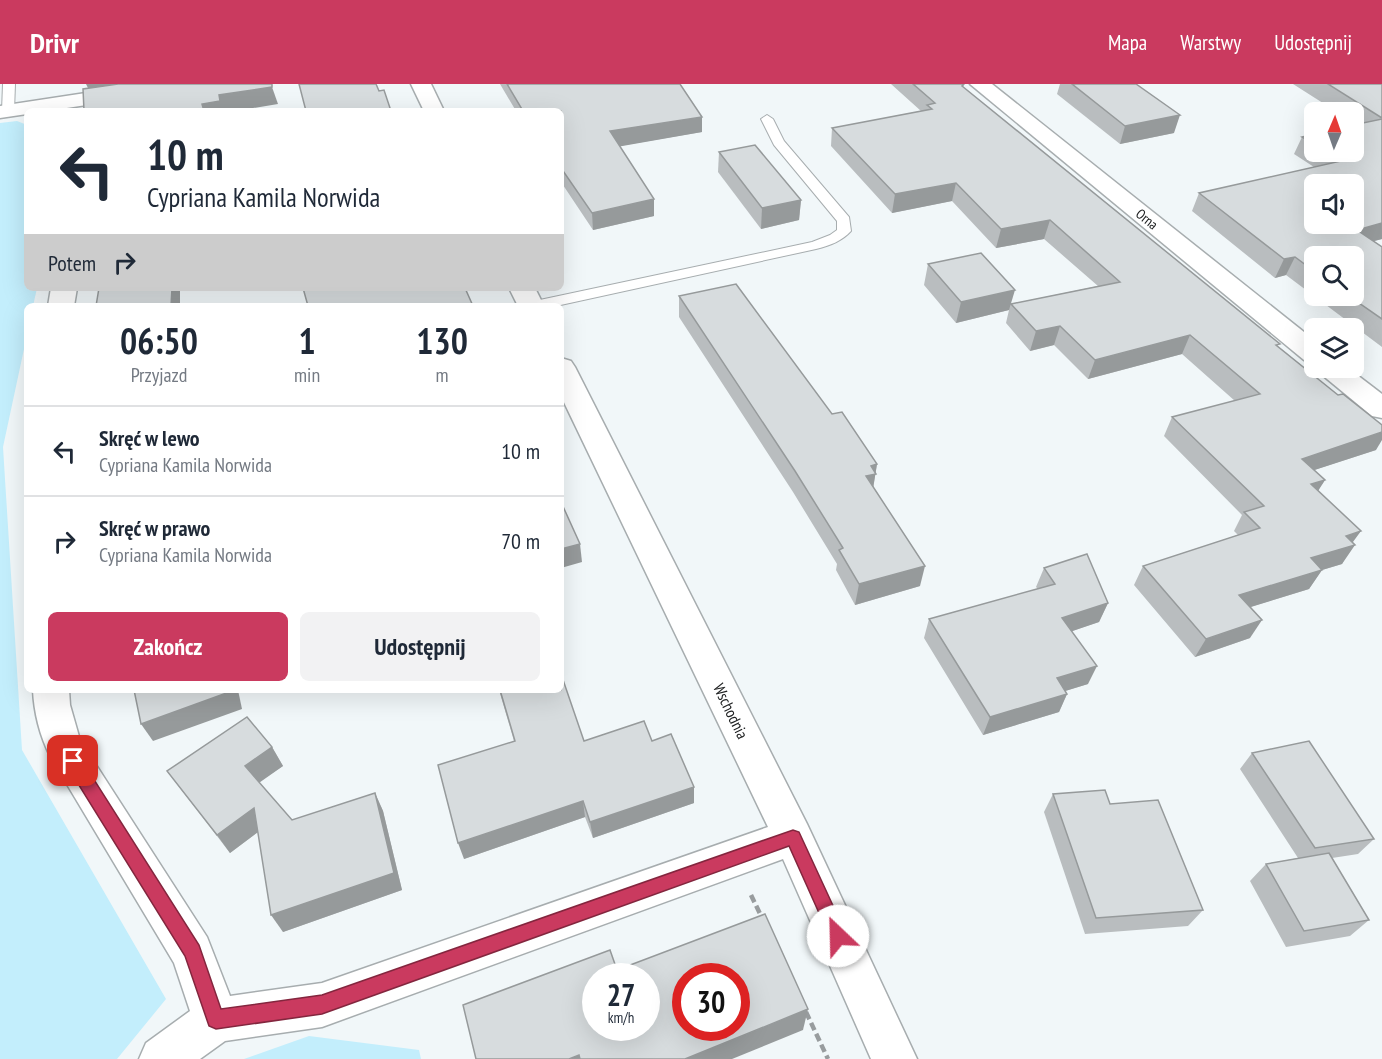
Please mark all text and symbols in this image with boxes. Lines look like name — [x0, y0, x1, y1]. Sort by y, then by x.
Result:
text: Drivr — [30, 24, 79, 61]
text: Mapa — [1108, 29, 1147, 56]
text: Warstwy — [1180, 29, 1241, 56]
text: Udostępnij — [1274, 29, 1352, 56]
north arrow — [1304, 102, 1364, 162]
map controls — [1304, 102, 1364, 378]
text: 10 m — [147, 127, 224, 182]
icon: left — [48, 132, 126, 210]
button: sound — [1304, 174, 1364, 234]
text: Cypriana Kamila Norwida — [147, 180, 380, 214]
street label: Orna — [1132, 205, 1162, 233]
icon: right — [108, 246, 141, 279]
button: search — [1304, 246, 1364, 306]
text: Potem — [48, 249, 96, 277]
text: 06:50 — [120, 317, 198, 364]
text: 1 — [298, 317, 316, 364]
text: 130 — [416, 317, 468, 364]
button: layers — [1304, 318, 1364, 378]
text: Przyjazd — [131, 362, 187, 388]
text: min — [294, 362, 320, 388]
text: m — [436, 362, 449, 388]
text: Skręć w lewo — [99, 424, 200, 452]
icon: left — [48, 435, 81, 468]
text: 10 m — [501, 437, 540, 465]
text: Cypriana Kamila Norwida — [99, 452, 272, 478]
text: Skręć w prawo — [99, 514, 210, 542]
icon: right — [48, 525, 81, 558]
text: 70 m — [501, 527, 540, 555]
text: Cypriana Kamila Norwida — [99, 542, 272, 568]
button: Zakończ — [48, 612, 288, 681]
button: Udostępnij — [300, 612, 540, 681]
street label: Wschodnia — [709, 680, 753, 742]
pin — [47, 735, 98, 786]
icon: arrive — [56, 744, 89, 777]
position arrow — [806, 904, 870, 968]
speed limit sign: 30 — [672, 963, 750, 1041]
text: 27 — [607, 975, 635, 1014]
text: km/h — [608, 1008, 634, 1027]

